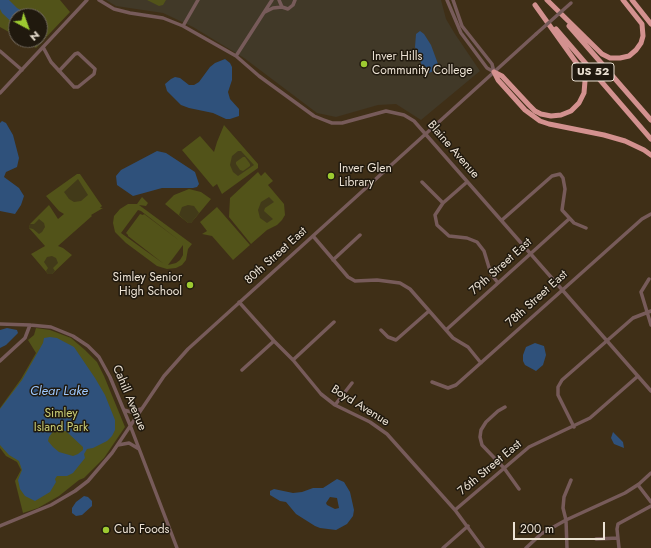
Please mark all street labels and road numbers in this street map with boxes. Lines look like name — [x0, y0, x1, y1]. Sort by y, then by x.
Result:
road number: US 52 — [572, 63, 614, 81]
street label: Blaine Avenue — [424, 118, 482, 182]
street label: 80th Street East — [242, 224, 310, 288]
street label: 79th Street East — [467, 235, 535, 299]
street label: 78th Street East — [503, 268, 571, 330]
street label: Cahill Avenue — [109, 363, 149, 433]
street label: Boyd Avenue — [328, 382, 392, 430]
street label: 76th Street East — [455, 437, 525, 499]

